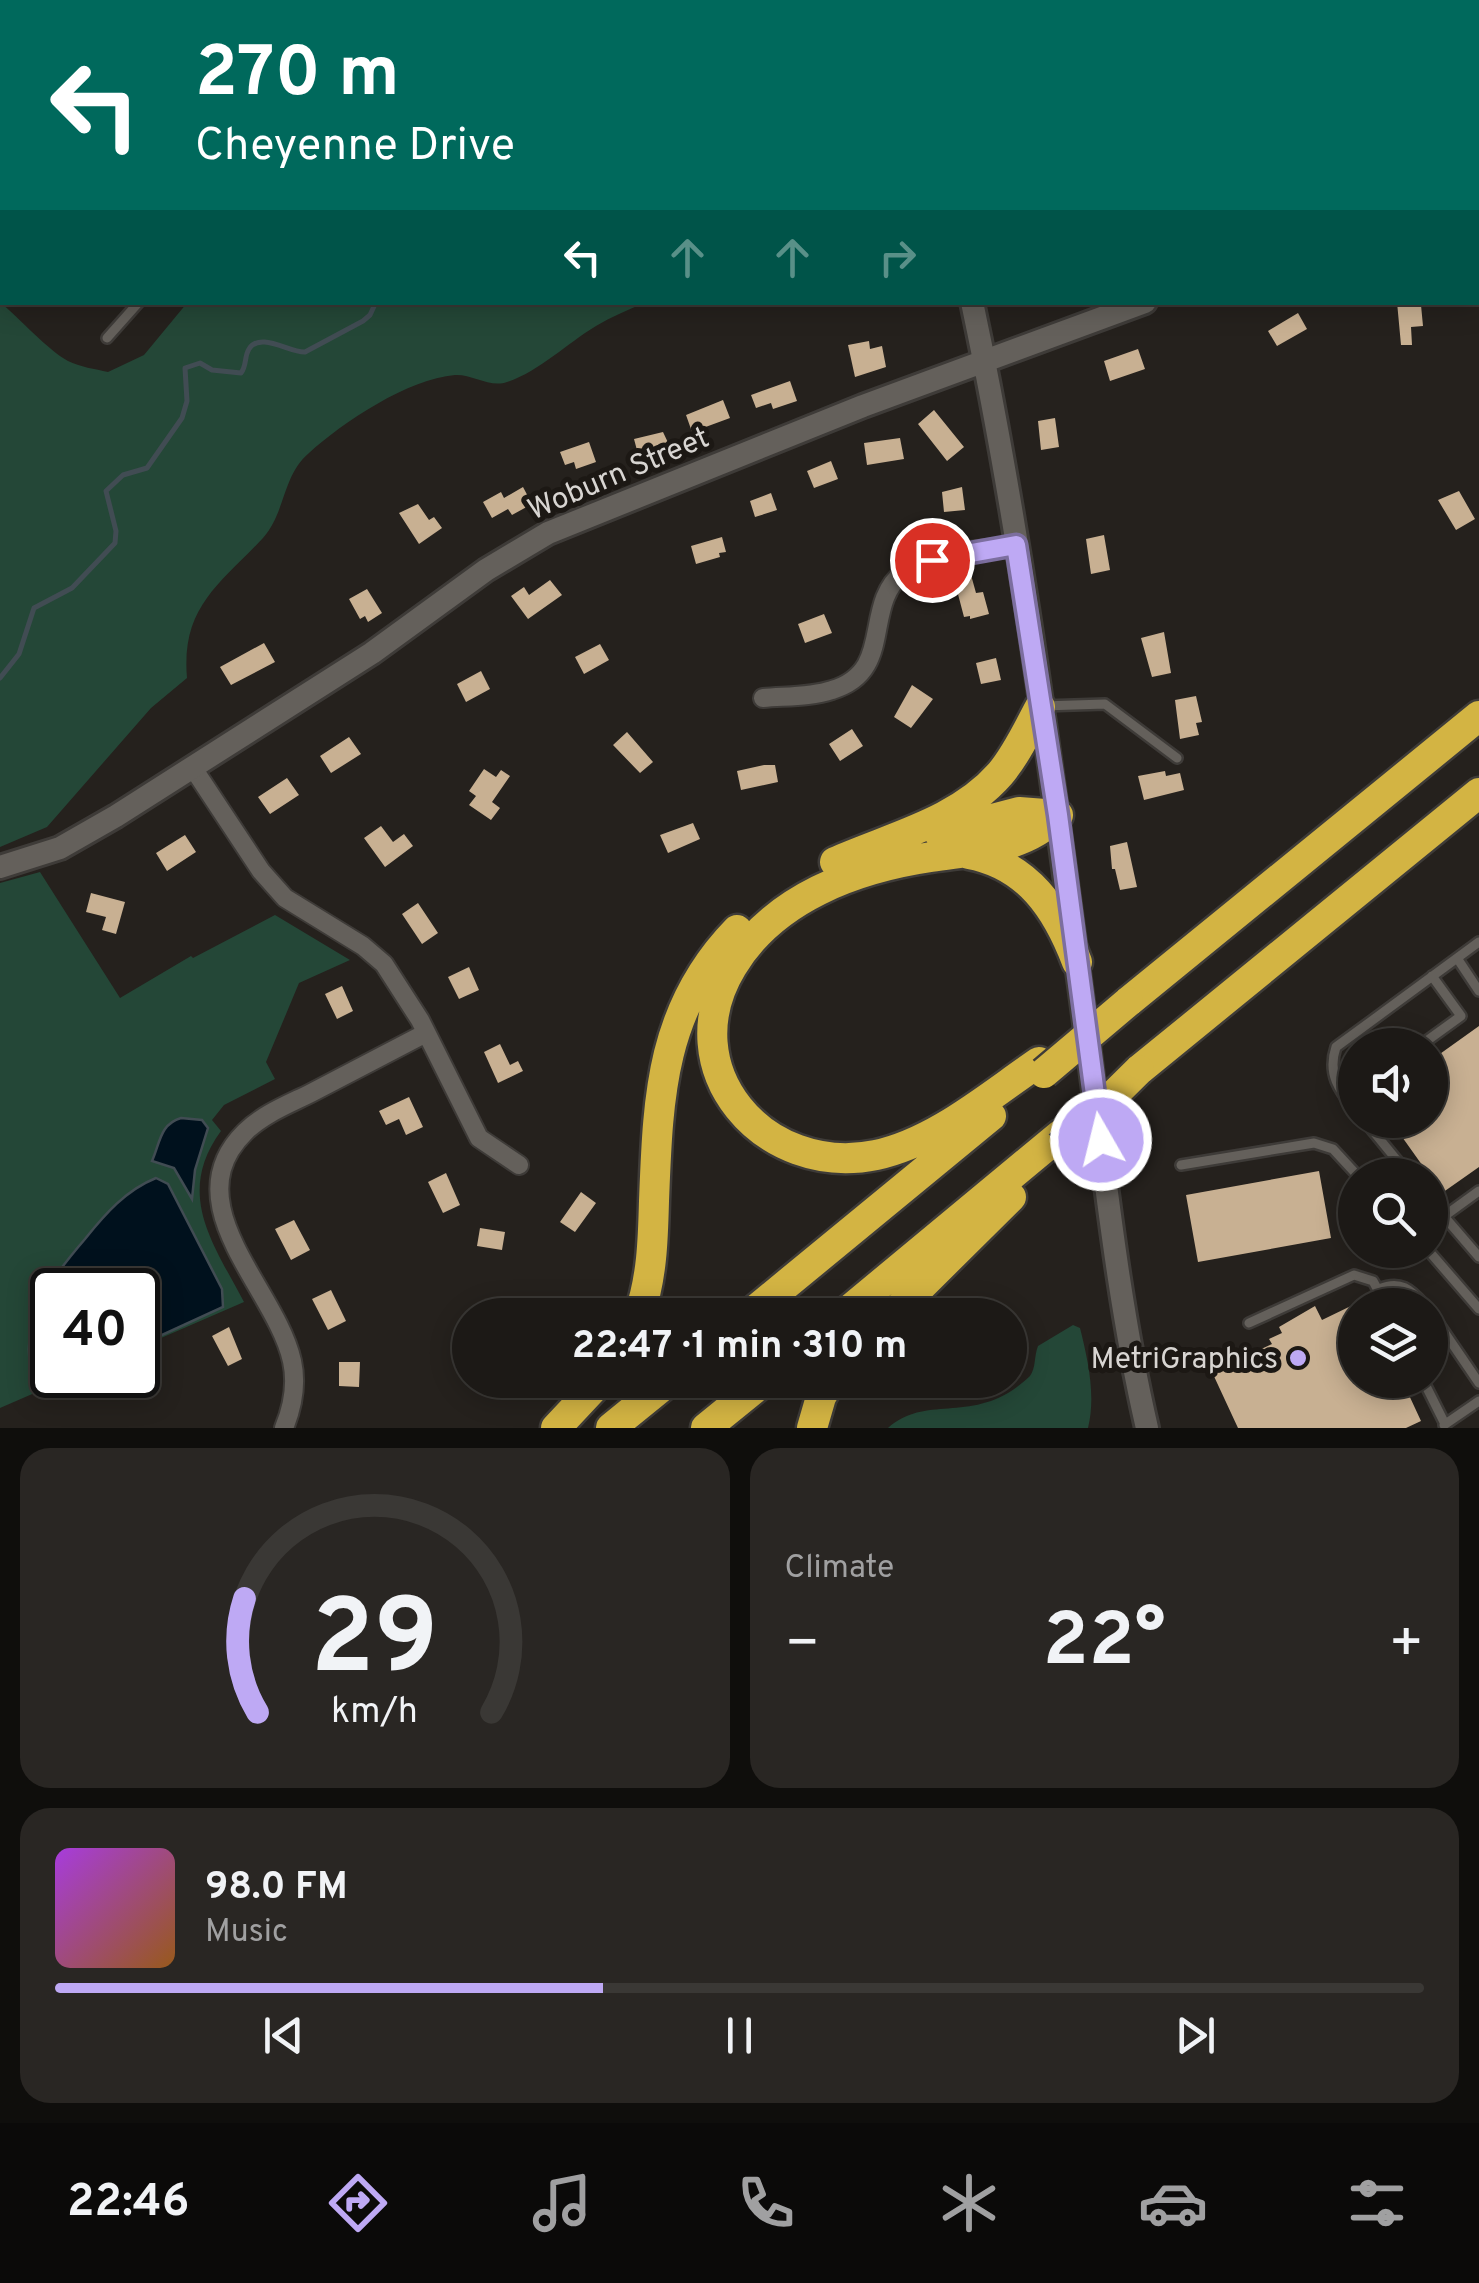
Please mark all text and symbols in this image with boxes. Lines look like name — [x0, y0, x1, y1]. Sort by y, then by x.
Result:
text: 270 m — [195, 32, 400, 121]
icon: left — [30, 40, 160, 170]
text: Cheyenne Drive — [195, 119, 515, 176]
icon: left — [555, 230, 610, 285]
icon: ahead — [660, 230, 715, 285]
icon: ahead — [765, 230, 820, 285]
icon: right — [870, 230, 925, 285]
street label: Woburn Street — [523, 420, 715, 530]
pin — [890, 518, 975, 603]
icon: arrive — [905, 533, 960, 588]
map controls — [1338, 1028, 1448, 1398]
button: sound — [1338, 1028, 1448, 1138]
position arrow — [1049, 1088, 1153, 1192]
button: search — [1338, 1158, 1448, 1268]
speed limit sign: 40 — [30, 1268, 160, 1398]
button: layers — [1338, 1288, 1448, 1398]
text: 22:47 · 1 min · 310 m — [572, 1323, 907, 1372]
place label: MetriGraphics — [1091, 1342, 1278, 1379]
marker: MetriGraphics — [1287, 1347, 1309, 1369]
text: Climate — [785, 1549, 894, 1589]
text: 29 — [311, 1578, 439, 1710]
text: 22° — [1043, 1597, 1166, 1692]
text: − — [785, 1611, 820, 1681]
text: + — [1389, 1611, 1424, 1681]
text: km/h — [331, 1690, 418, 1736]
text: 98.0 FM — [205, 1864, 348, 1913]
text: Music — [205, 1913, 288, 1953]
icon: previous — [256, 2008, 311, 2063]
icon: pause — [712, 2008, 767, 2063]
icon: next — [1168, 2008, 1223, 2063]
icon: directions — [323, 2168, 393, 2238]
icon: music — [527, 2168, 597, 2238]
icon: phone — [731, 2168, 801, 2238]
icon: climate — [934, 2168, 1004, 2238]
icon: car — [1138, 2168, 1208, 2238]
icon: filters — [1342, 2168, 1412, 2238]
text: 22:46 — [67, 2175, 189, 2232]

